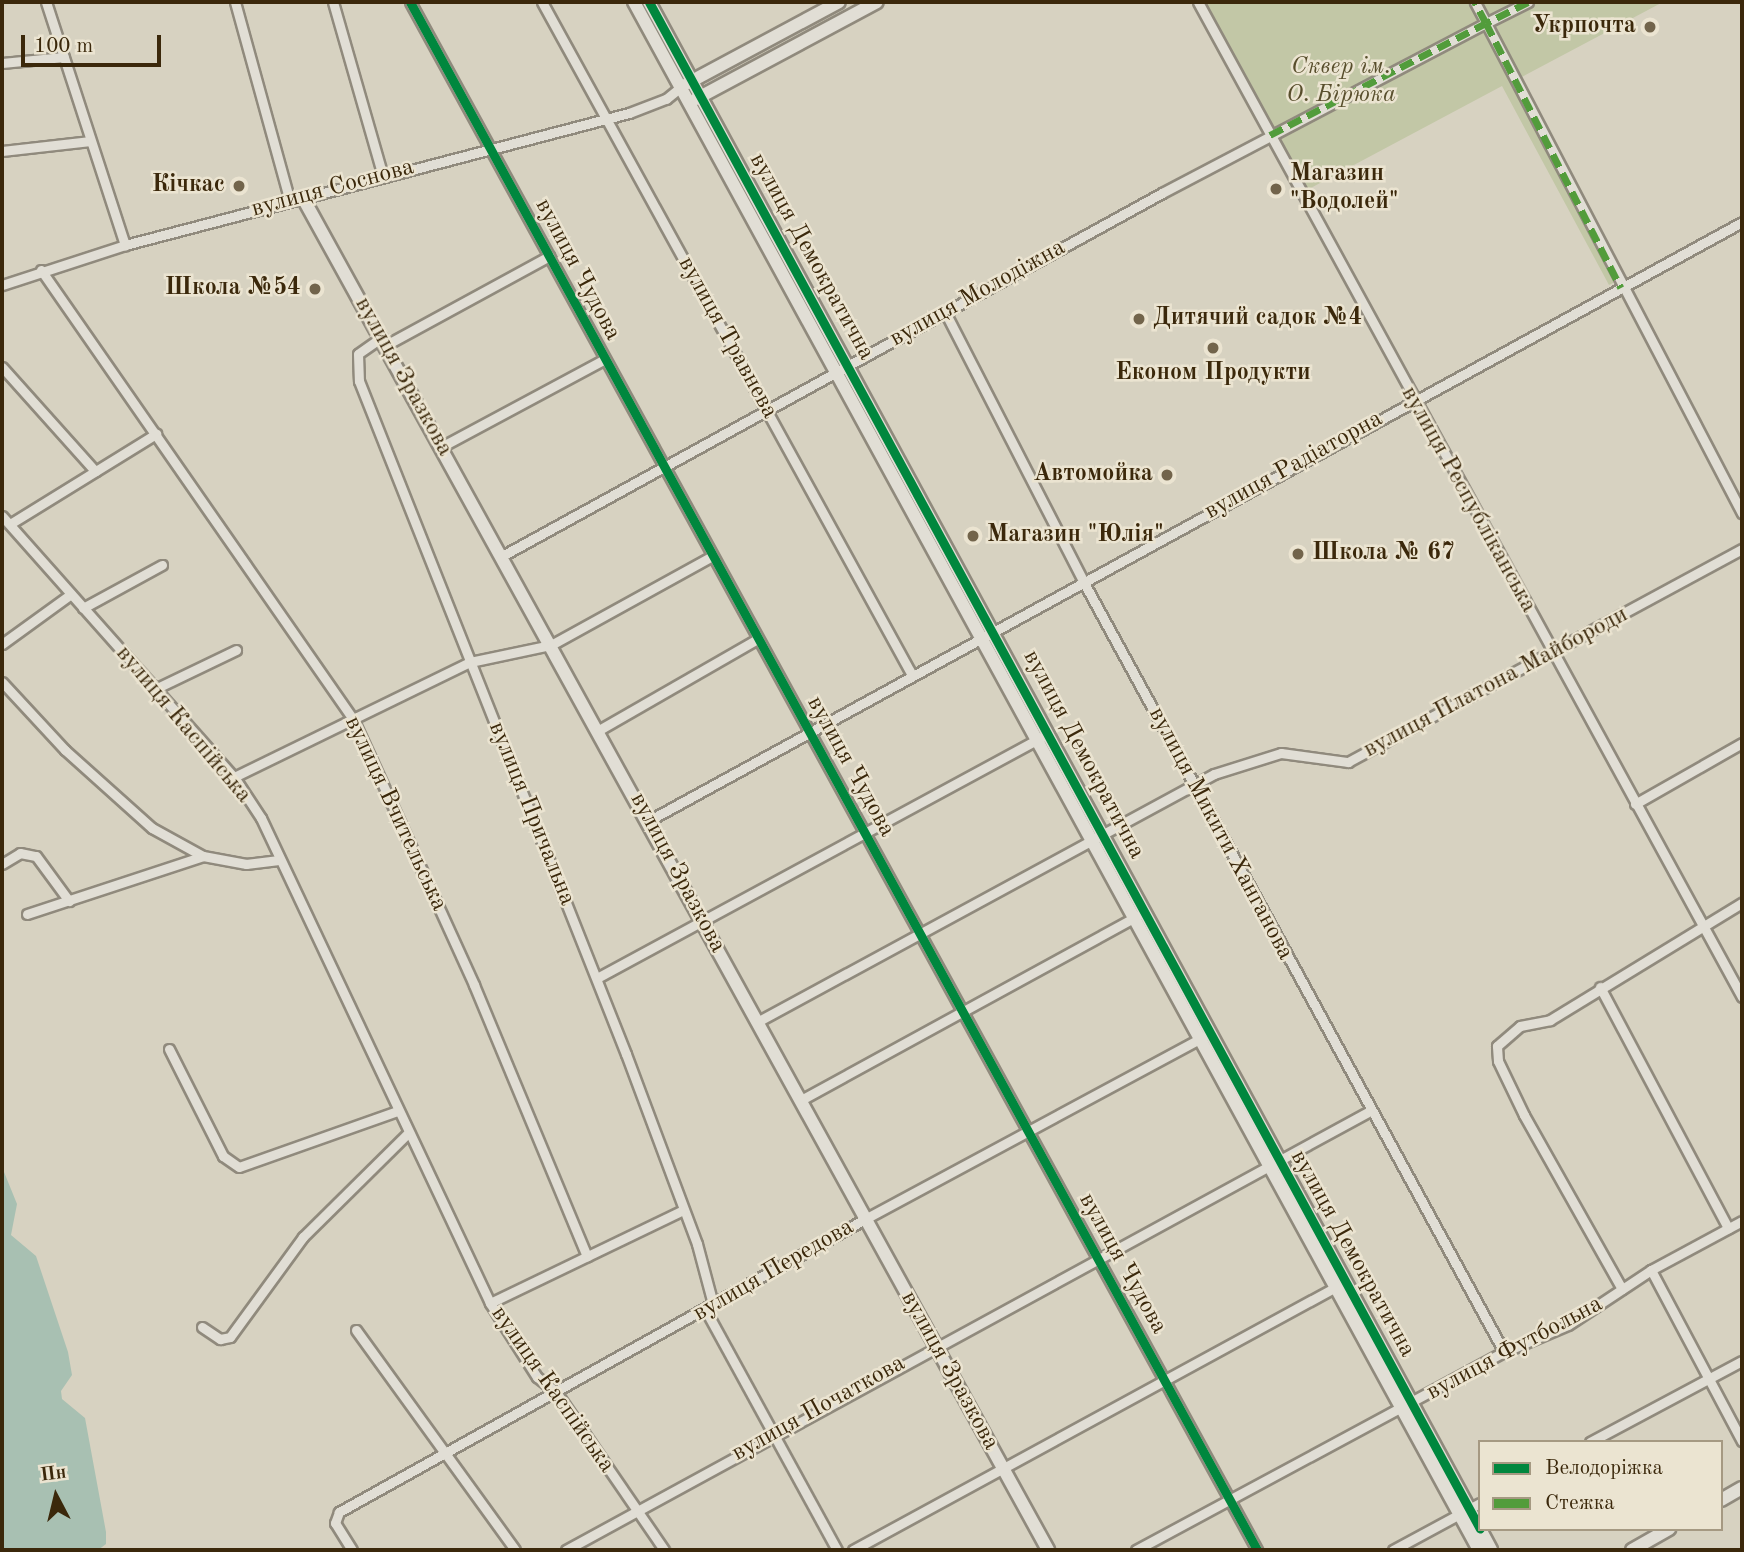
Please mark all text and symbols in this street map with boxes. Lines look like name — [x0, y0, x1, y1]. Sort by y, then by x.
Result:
place label: Укрпочта — [1532, 13, 1636, 41]
marker: Укрпочта — [1642, 19, 1658, 35]
scale bar — [24, 21, 164, 65]
text: 100 m — [34, 36, 93, 57]
park label: Сквер ім. О. Бірюка — [1286, 54, 1396, 110]
street label: вулиця Демократична — [742, 148, 880, 366]
street label: вулиця Соснова — [249, 153, 417, 225]
place label: Магазин "Водолей" — [1290, 161, 1398, 217]
place label: Кічкас — [152, 172, 225, 200]
marker: Кічкас — [231, 178, 247, 194]
marker: Магазин "Водолей" — [1268, 181, 1284, 197]
street label: вулиця Чудова — [528, 194, 626, 346]
street label: вулиця Молодіжна — [885, 234, 1071, 354]
street label: вулиця Травнева — [671, 252, 783, 424]
place label: Школа №54 — [165, 275, 301, 303]
marker: Школа №54 — [307, 281, 323, 297]
street label: вулиця Зразкова — [347, 292, 459, 462]
place label: Дитячий садок №4 — [1153, 305, 1362, 333]
marker: Дитячий садок №4 — [1131, 311, 1147, 327]
marker: Економ Продукти — [1205, 340, 1221, 356]
place label: Економ Продукти — [1115, 360, 1311, 388]
street label: вулиця Республіканська — [1394, 382, 1542, 618]
street label: вулиця Радіаторна — [1200, 405, 1388, 527]
place label: Автомойка — [1033, 461, 1153, 489]
marker: Автомойка — [1159, 467, 1175, 483]
place label: Магазин "Юлія" — [987, 522, 1164, 550]
marker: Магазин "Юлія" — [965, 528, 981, 544]
place label: Школа № 67 — [1312, 540, 1455, 568]
marker: Школа № 67 — [1290, 546, 1306, 562]
street label: вулиця Платона Майбороди — [1359, 601, 1633, 765]
street label: вулиця Каспійська — [109, 640, 257, 810]
street label: вулиця Демократична — [1016, 646, 1150, 864]
street label: вулиця Чудова — [799, 692, 901, 842]
street label: вулиця Микити Ханганова — [1141, 703, 1299, 965]
street label: вулиця Вчительська — [337, 712, 453, 916]
street label: вулиця Причальна — [481, 718, 581, 910]
street label: вулиця Зразкова — [623, 788, 731, 958]
street label: вулиця Демократична — [1283, 1145, 1421, 1363]
street label: вулиця Чудова — [1071, 1189, 1173, 1339]
street label: вулиця Передова — [689, 1213, 859, 1329]
street label: вулиця Зразкова — [893, 1286, 1005, 1456]
street label: вулиця Футбольна — [1422, 1290, 1608, 1408]
street label: вулиця Каспійська — [484, 1301, 620, 1479]
street label: вулиця Початкова — [727, 1349, 911, 1469]
legend — [1478, 1440, 1723, 1531]
text: Велодоріжка — [1545, 1458, 1663, 1479]
north arrow — [21, 1461, 91, 1531]
text: Пн — [39, 1464, 68, 1486]
text: Стежка — [1545, 1493, 1615, 1514]

